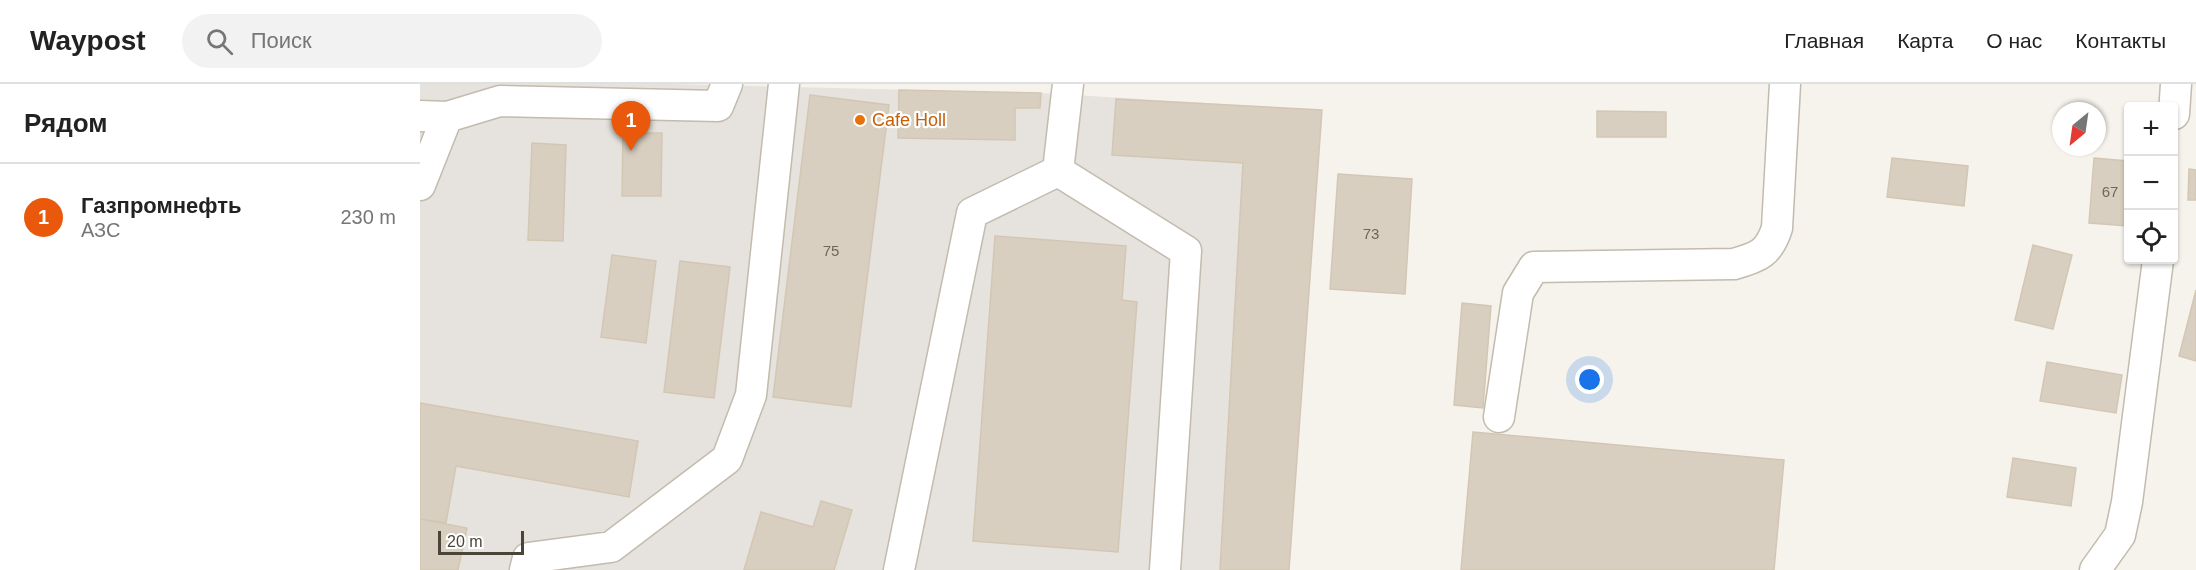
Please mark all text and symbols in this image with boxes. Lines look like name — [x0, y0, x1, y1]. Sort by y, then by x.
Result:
search box — [182, 14, 602, 68]
text: Waypost — [30, 25, 146, 56]
icon: search — [203, 25, 236, 58]
text: Поиск — [251, 28, 312, 53]
text: Главная — [1784, 29, 1864, 52]
text: Карта — [1897, 29, 1953, 52]
text: О нас — [1986, 29, 2042, 52]
text: Контакты — [2075, 29, 2166, 52]
pin: 1 — [612, 101, 650, 151]
north arrow — [2052, 102, 2106, 156]
map controls — [2124, 102, 2178, 264]
button: + — [2124, 102, 2178, 156]
text: Рядом — [24, 108, 107, 138]
place label: Cafe Holl — [872, 110, 946, 130]
marker: Cafe Holl — [853, 113, 867, 127]
button: − — [2124, 156, 2178, 210]
house number: 67 — [2102, 183, 2118, 200]
text: Газпромнефть — [81, 193, 242, 218]
text: 1 — [38, 206, 49, 228]
text: 230 m — [340, 206, 396, 228]
button: locate — [2124, 210, 2178, 264]
text: АЗС — [81, 219, 120, 241]
house number: 73 — [1363, 225, 1379, 242]
house number: 75 — [823, 242, 839, 259]
your location — [1575, 365, 1604, 394]
scale bar — [438, 528, 524, 556]
text: 20 m — [447, 533, 483, 550]

